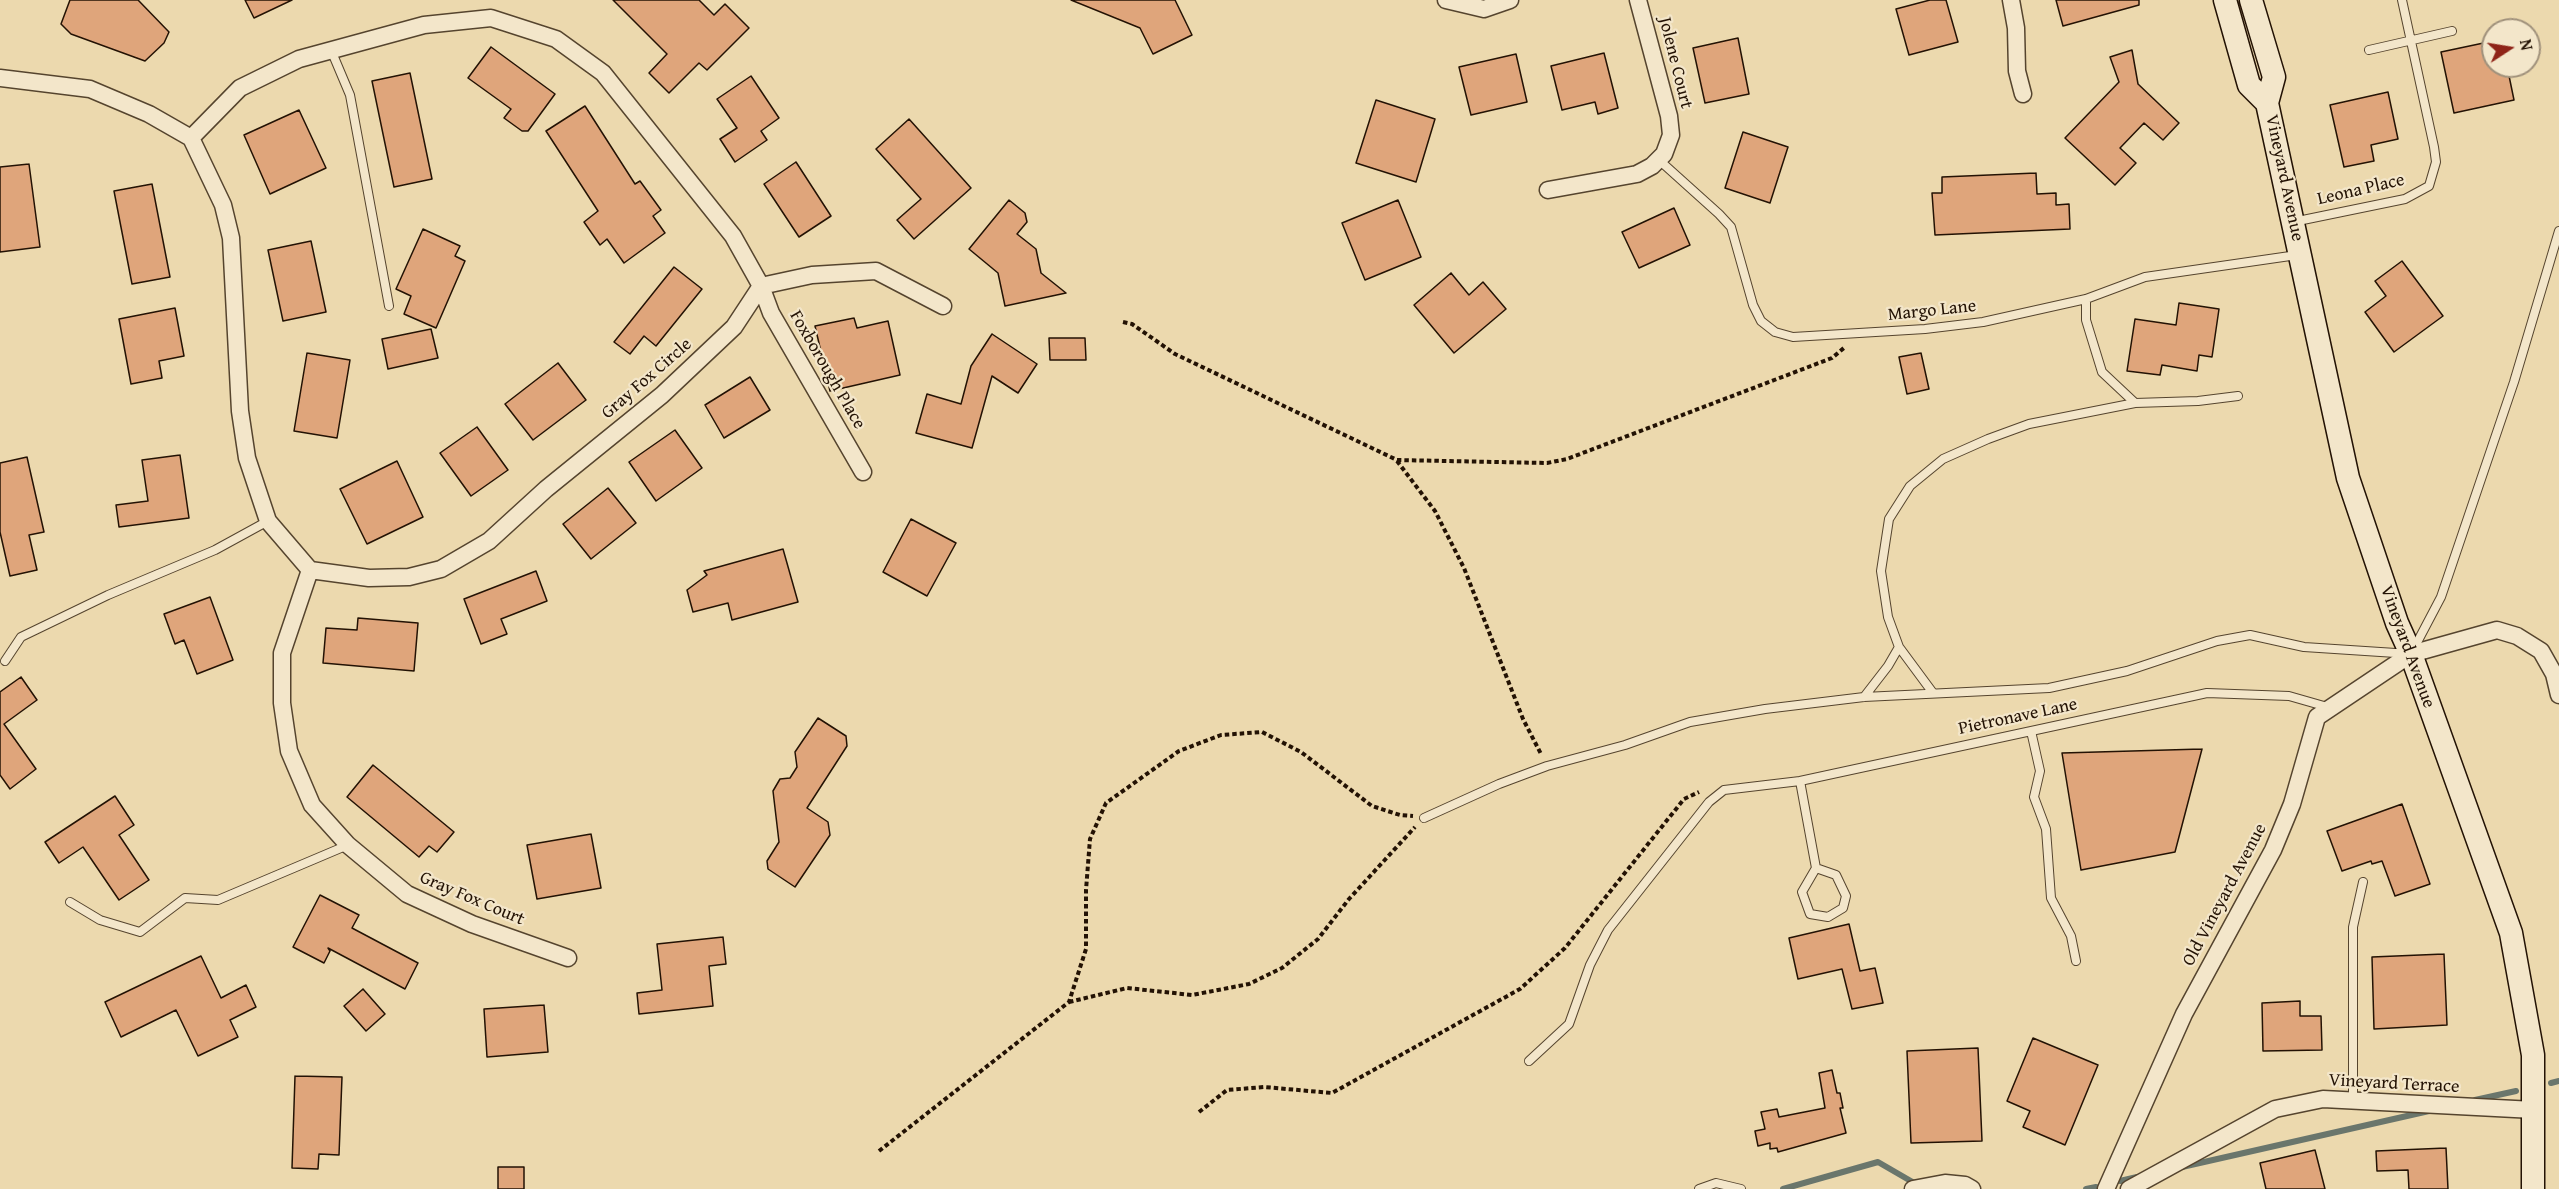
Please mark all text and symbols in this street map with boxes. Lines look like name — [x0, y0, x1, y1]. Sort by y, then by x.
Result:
street label: Jolene Court — [1653, 15, 1697, 111]
north arrow — [2481, 18, 2541, 78]
text: N — [2514, 37, 2539, 52]
street label: Vineyard Avenue — [2260, 113, 2308, 243]
street label: Leona Place — [2315, 170, 2407, 210]
street label: Margo Lane — [1887, 296, 1977, 326]
street label: Foxborough Place — [784, 307, 870, 433]
street label: Gray Fox Circle — [597, 334, 697, 424]
street label: Vineyard Avenue — [2375, 583, 2439, 711]
street label: Pietronave Lane — [1957, 694, 2079, 740]
street label: Old Vineyard Avenue — [2178, 820, 2272, 970]
street label: Gray Fox Court — [416, 867, 528, 931]
street label: Vineyard Terrace — [2328, 1070, 2460, 1098]

